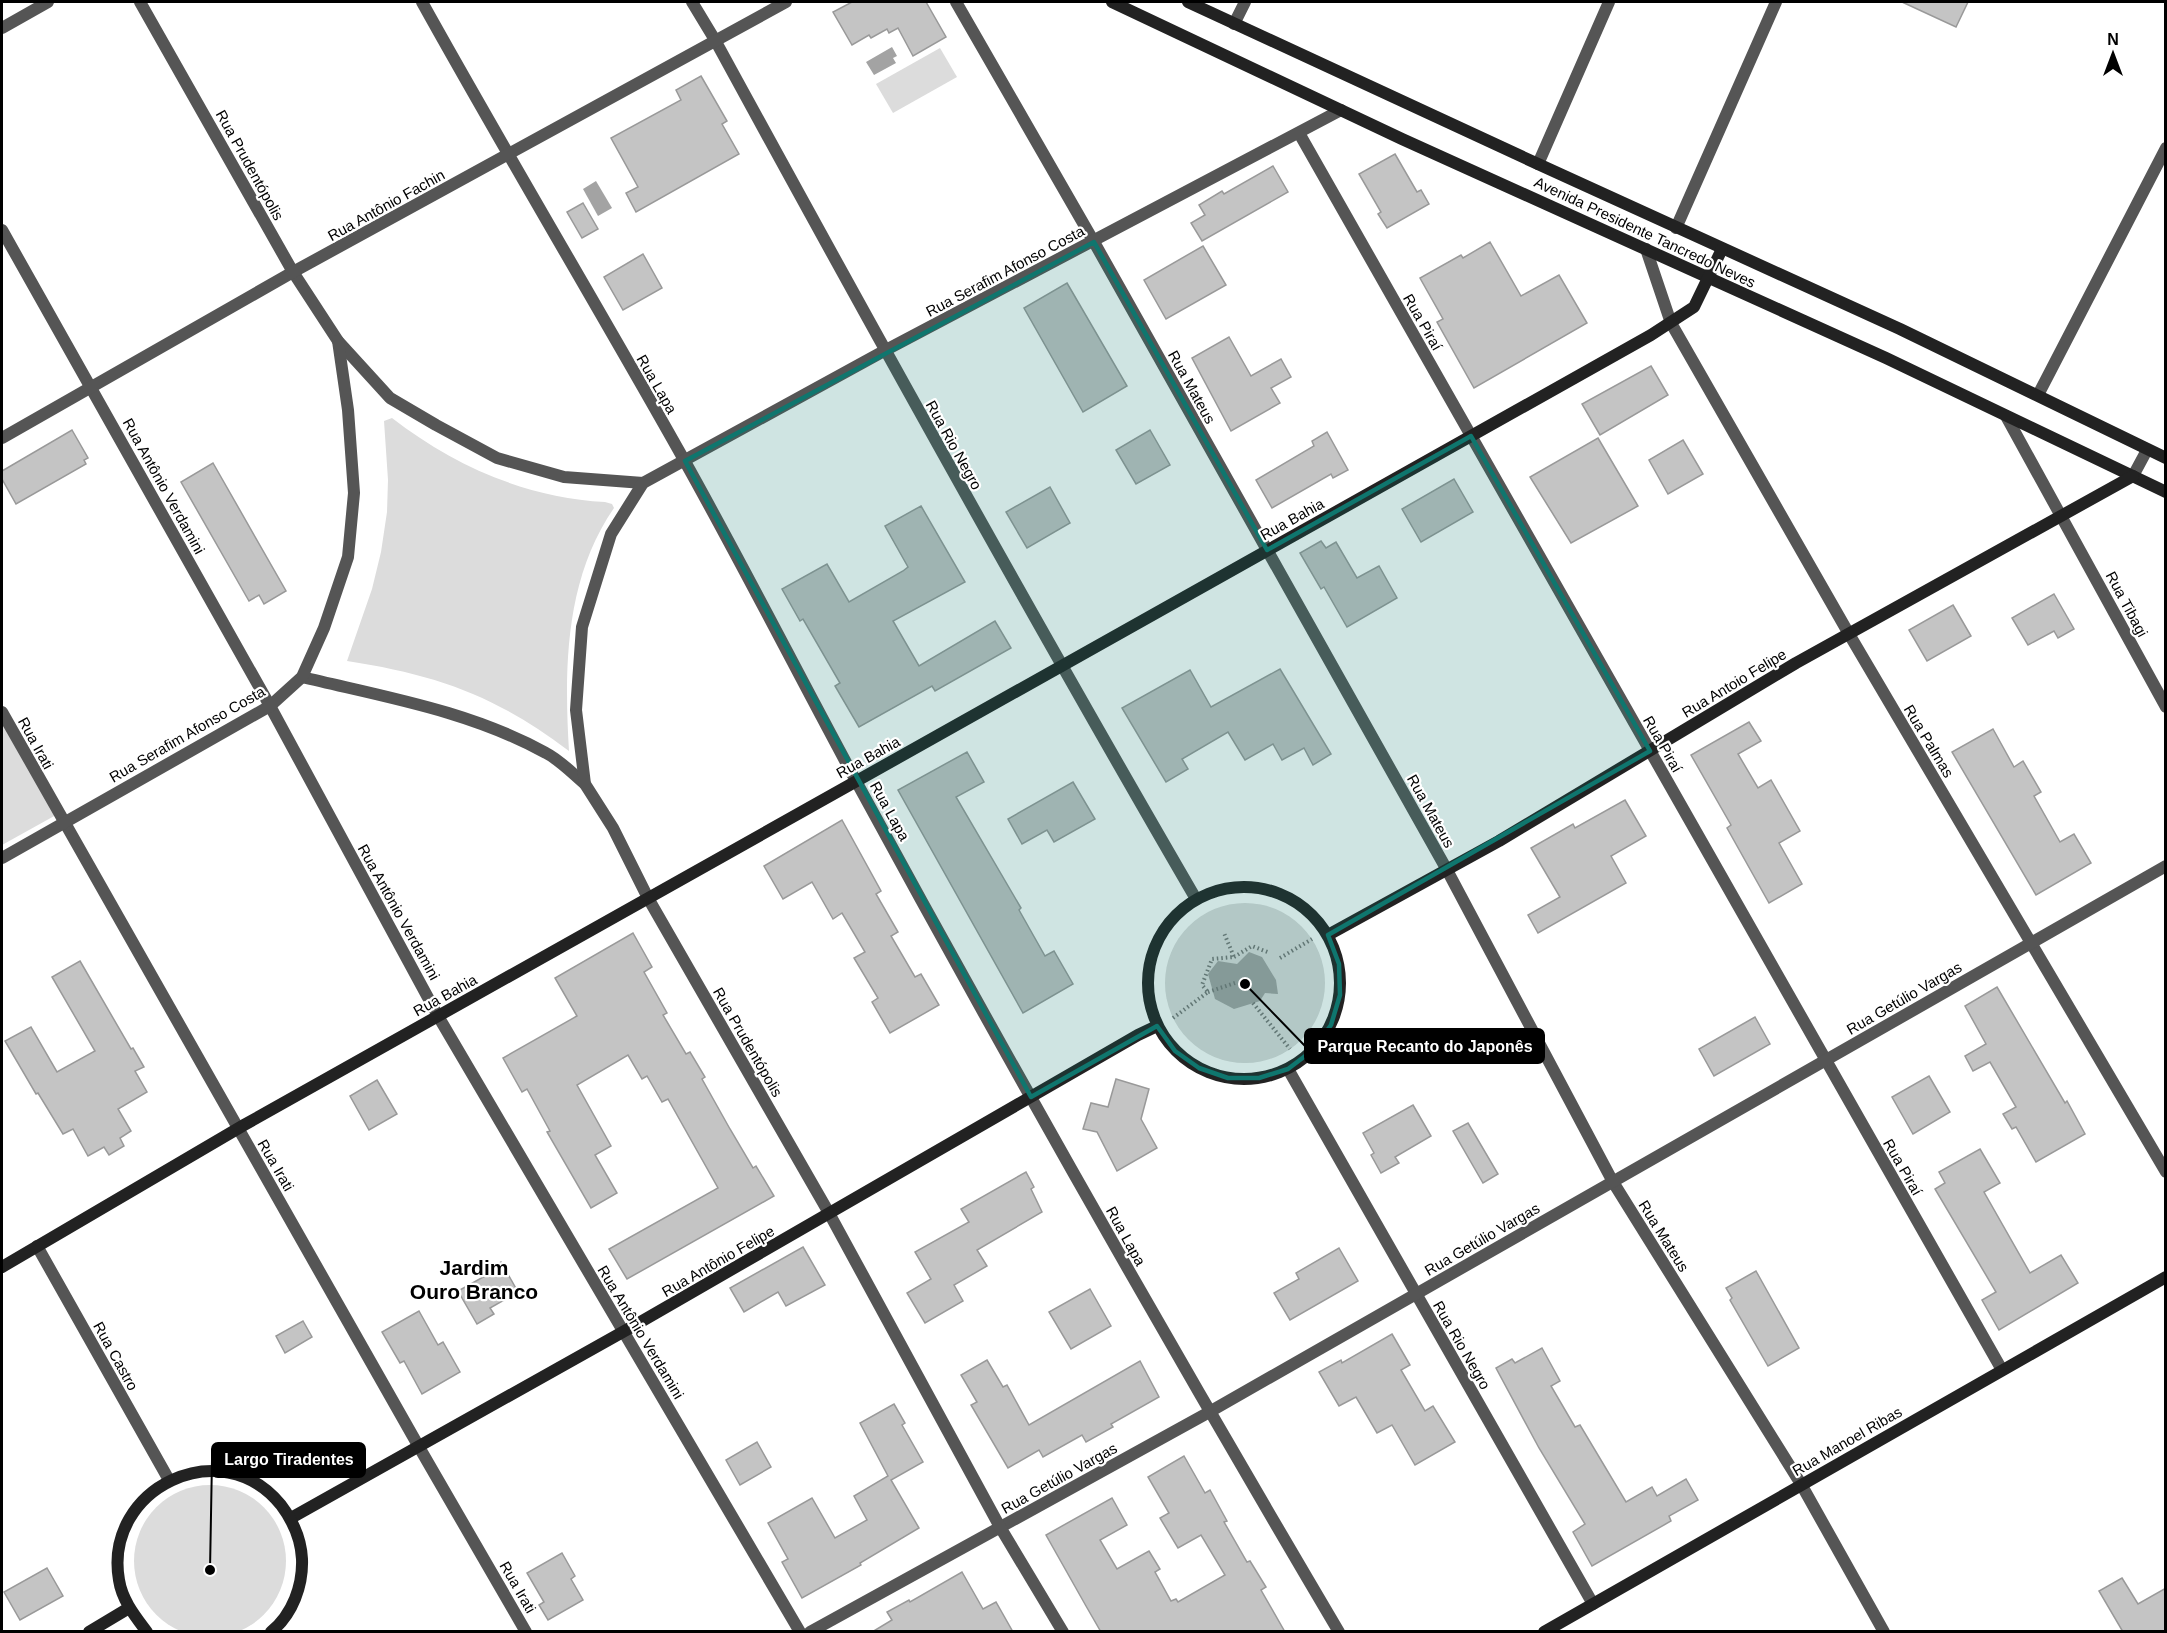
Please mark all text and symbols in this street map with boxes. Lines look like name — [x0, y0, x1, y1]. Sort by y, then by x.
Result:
north arrow — [2083, 24, 2143, 84]
text: N — [2107, 31, 2119, 48]
street label: Rua Prudentópolis — [213, 107, 287, 223]
street label: Rua Antônio Fachin — [325, 166, 447, 244]
street label: Avenida Presidente Tancredo Neves — [1532, 173, 1758, 291]
street label: Rua Serafim Afonso Costa — [923, 222, 1088, 320]
street label: Rua Piraí — [1400, 291, 1446, 354]
street label: Rua Mateus — [1165, 348, 1219, 426]
street label: Rua Lapa — [633, 352, 681, 417]
street label: Rua Rio Negro — [923, 397, 985, 493]
street label: Rua Antônio Verdamini — [120, 415, 208, 557]
street label: Rua Bahia — [1257, 494, 1327, 543]
street label: Rua Tibagi — [2103, 568, 2151, 640]
street label: Rua Antoio Felipe — [1679, 645, 1789, 721]
street label: Rua Serafim Afonso Costa — [106, 682, 268, 786]
street label: Rua Palmas — [1901, 702, 1957, 780]
street label: Rua Piraí — [1640, 713, 1686, 776]
street label: Rua Irati — [15, 714, 57, 772]
street label: Rua Bahia — [833, 732, 903, 781]
street label: Rua Mateus — [1404, 772, 1458, 850]
street label: Rua Lapa — [867, 778, 914, 844]
street label: Rua Antônio Verdamini — [355, 841, 443, 983]
street label: Rua Getúlio Vargas — [1844, 958, 1964, 1038]
street label: Rua Bahia — [410, 970, 480, 1019]
street label: Rua Prudentópolis — [710, 984, 786, 1100]
callout: Parque Recanto do Japonês — [1305, 1029, 1544, 1063]
text: Parque Recanto do Japonês — [1317, 1038, 1533, 1055]
street label: Rua Irati — [254, 1136, 298, 1194]
street label: Rua Piraí — [1880, 1136, 1926, 1199]
street label: Rua Mateus — [1635, 1197, 1693, 1275]
street label: Rua Getúlio Vargas — [1422, 1199, 1542, 1279]
street label: Rua Lapa — [1103, 1203, 1150, 1269]
street label: Rua Antônio Felipe — [659, 1222, 777, 1300]
district label: Jardim Ouro Branco — [410, 1256, 538, 1303]
street label: Rua Antônio Verdamini — [594, 1262, 688, 1402]
street label: Rua Rio Negro — [1430, 1298, 1494, 1392]
street label: Rua Castro — [90, 1319, 142, 1393]
street label: Rua Manoel Ribas — [1789, 1403, 1905, 1479]
street label: Rua Getúlio Vargas — [998, 1439, 1120, 1517]
callout: Largo Tiradentes — [212, 1443, 365, 1477]
text: Largo Tiradentes — [224, 1451, 354, 1468]
street label: Rua Irati — [496, 1558, 540, 1616]

